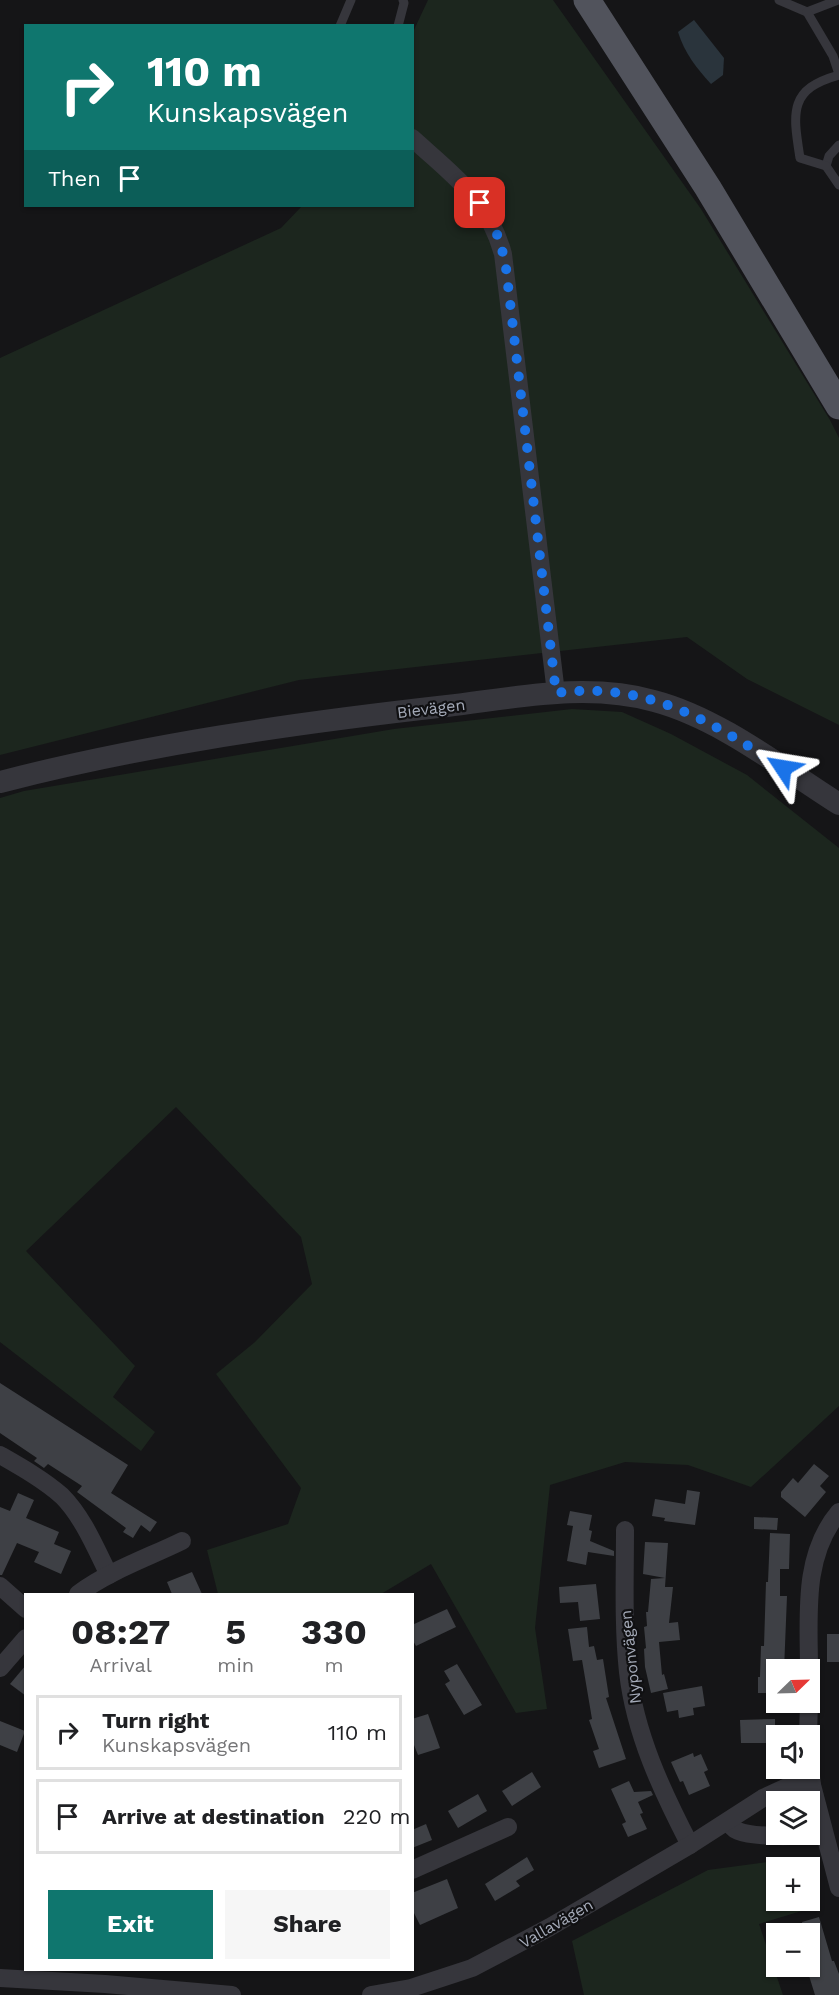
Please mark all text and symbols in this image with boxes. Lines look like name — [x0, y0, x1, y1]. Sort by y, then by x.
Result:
text: 110 m — [147, 47, 262, 96]
icon: right — [48, 48, 126, 126]
text: Kunskapsvägen — [147, 97, 348, 129]
icon: arrive — [113, 162, 146, 195]
text: Then — [48, 166, 101, 191]
pin — [454, 177, 505, 228]
icon: arrive — [463, 186, 496, 219]
street label: Bievägen — [396, 695, 466, 722]
position arrow — [751, 736, 815, 800]
street label: Nyponvägen — [616, 1609, 645, 1705]
text: 08:27 — [71, 1611, 170, 1653]
text: 5 — [225, 1611, 246, 1653]
text: 330 — [301, 1611, 367, 1653]
text: Arrival — [89, 1653, 152, 1677]
text: min — [217, 1653, 254, 1677]
text: m — [325, 1653, 344, 1677]
north arrow — [766, 1659, 820, 1713]
map controls — [766, 1659, 820, 1977]
text: Turn right — [102, 1708, 209, 1733]
icon: right — [51, 1716, 84, 1749]
text: 110 m — [328, 1720, 387, 1745]
button: sound — [766, 1725, 820, 1779]
text: Kunskapsvägen — [102, 1733, 251, 1757]
button: layers — [766, 1791, 820, 1845]
icon: arrive — [51, 1800, 84, 1833]
text: Arrive at destination — [102, 1804, 325, 1829]
text: 220 m — [343, 1804, 410, 1829]
button: + — [766, 1857, 820, 1911]
button: Exit — [48, 1890, 213, 1959]
button: Share — [225, 1890, 390, 1959]
street label: Vallavägen — [516, 1895, 596, 1952]
button: − — [766, 1923, 820, 1977]

